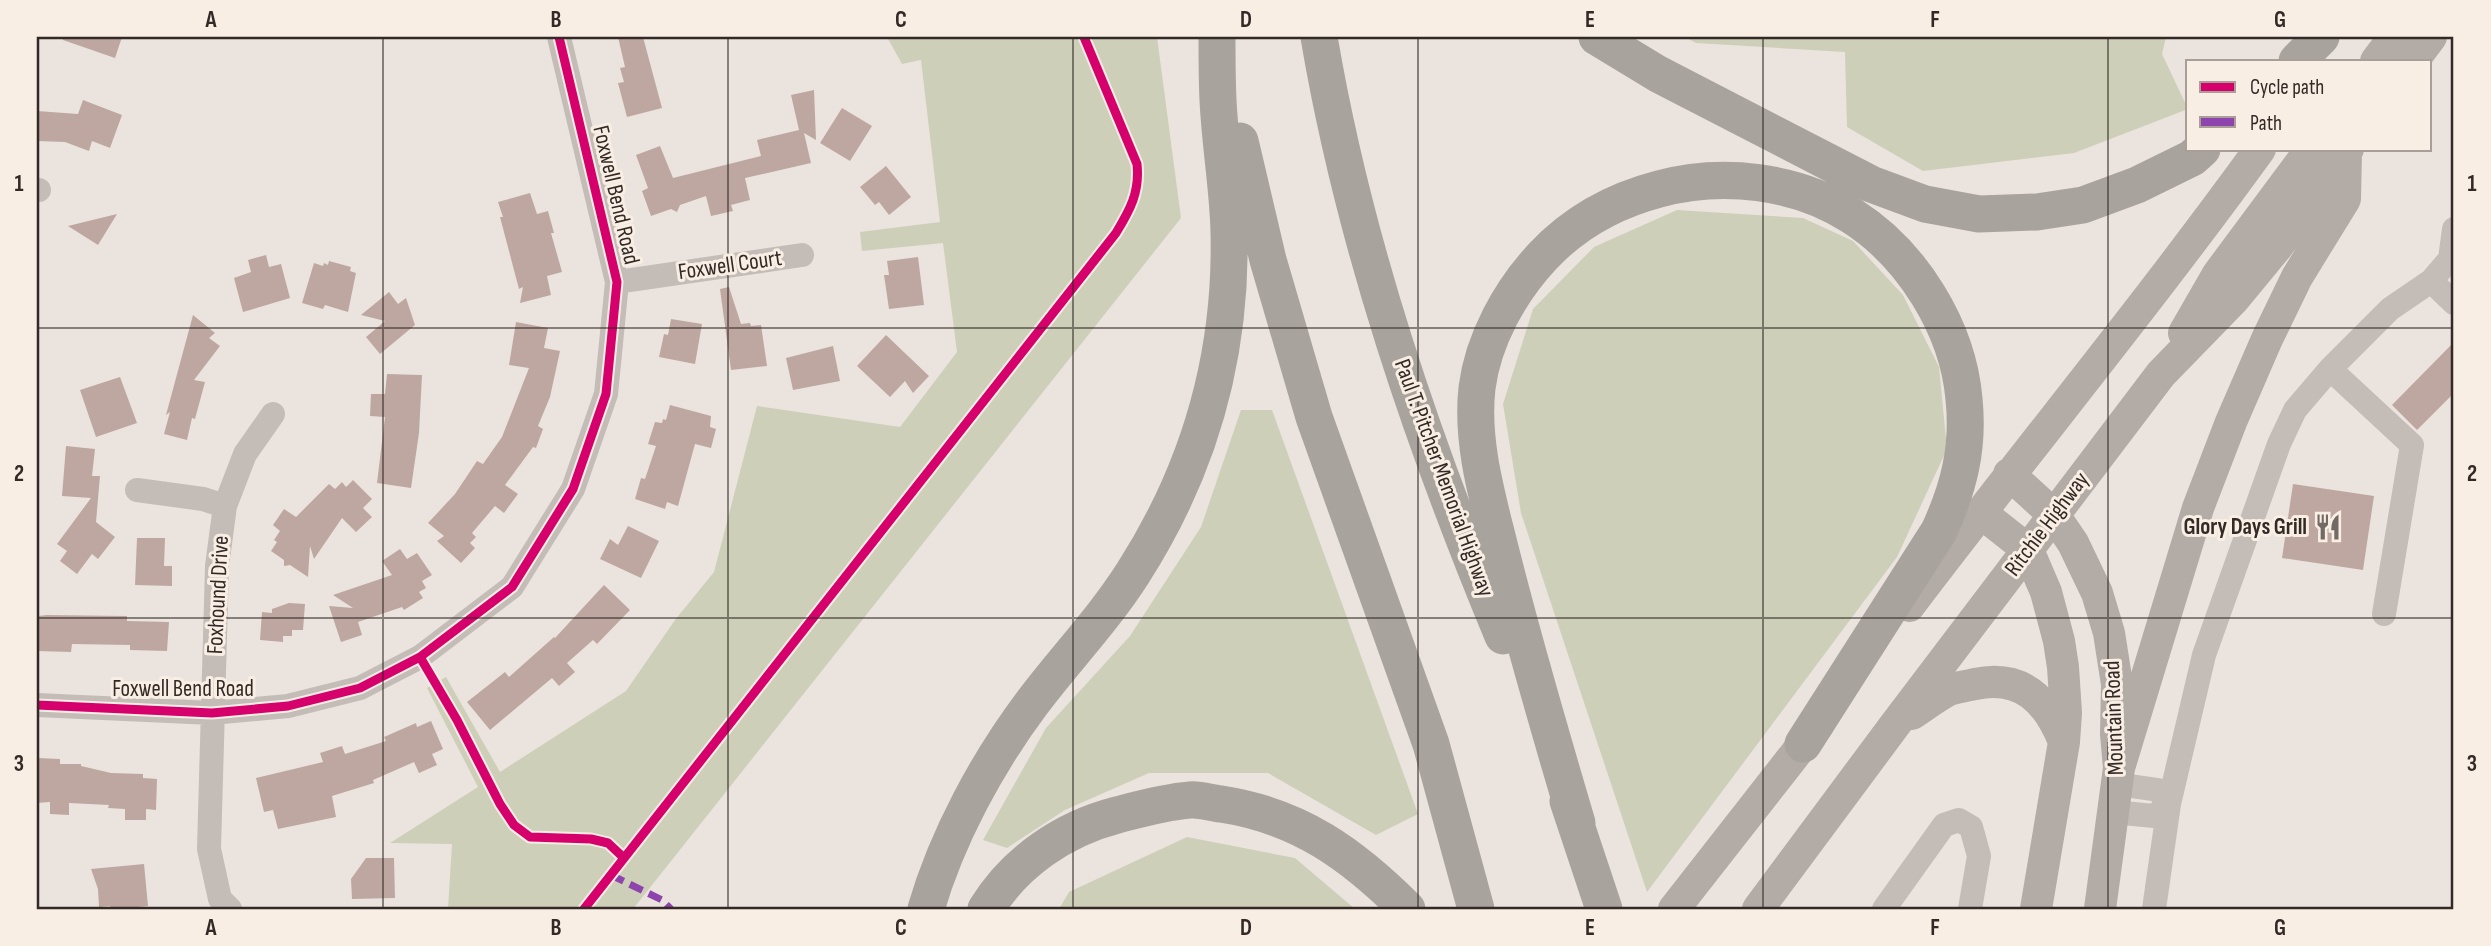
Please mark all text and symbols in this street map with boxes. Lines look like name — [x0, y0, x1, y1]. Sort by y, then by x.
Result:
text: A — [205, 6, 218, 34]
text: B — [551, 6, 562, 34]
text: C — [895, 6, 907, 34]
text: D — [1240, 6, 1252, 34]
text: E — [1585, 6, 1595, 34]
text: F — [1930, 6, 1940, 34]
text: G — [2274, 6, 2286, 34]
legend — [2186, 60, 2432, 150]
text: Cycle path — [2250, 75, 2324, 100]
text: Path — [2250, 111, 2282, 136]
street label: Foxwell Bend Road — [586, 123, 646, 267]
text: 1 — [14, 170, 24, 198]
text: 1 — [2467, 170, 2477, 198]
street label: Foxwell Court — [676, 244, 784, 286]
street label: Paul T. Pitcher Memorial Highway — [1388, 355, 1500, 601]
text: 2 — [14, 460, 24, 488]
text: 2 — [2467, 460, 2477, 488]
street label: Ritchie Highway — [1999, 466, 2095, 582]
restaurant icon: Glory Days Grill — [2313, 512, 2343, 542]
place label: Glory Days Grill — [2184, 513, 2307, 541]
street label: Foxhound Drive — [201, 535, 235, 655]
street label: Mountain Road — [2098, 660, 2130, 776]
street label: Foxwell Bend Road — [112, 675, 254, 703]
text: 3 — [14, 750, 24, 778]
text: 3 — [2467, 750, 2477, 778]
text: A — [205, 914, 218, 942]
text: B — [551, 914, 562, 942]
text: C — [895, 914, 907, 942]
text: D — [1240, 914, 1252, 942]
text: E — [1585, 914, 1595, 942]
text: F — [1930, 914, 1940, 942]
text: G — [2274, 914, 2286, 942]

